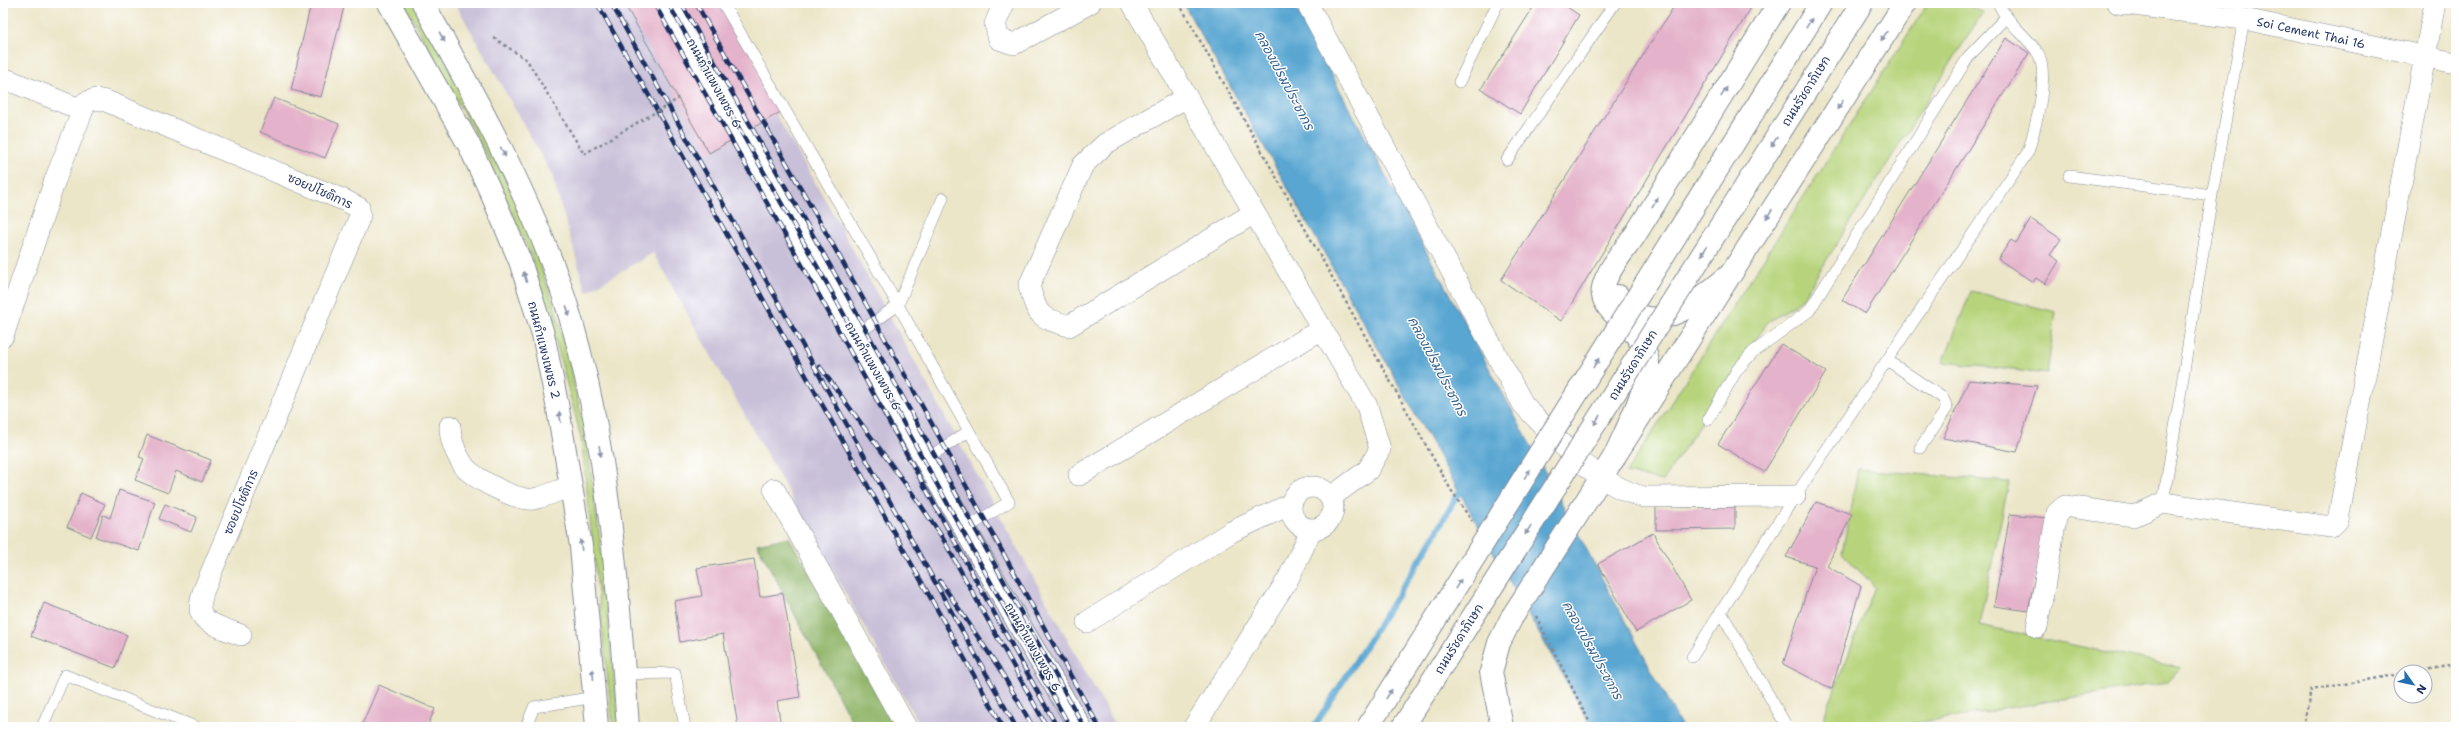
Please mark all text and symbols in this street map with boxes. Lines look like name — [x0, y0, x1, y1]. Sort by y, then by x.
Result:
street label: Soi Cement Thai 16 — [2255, 14, 2367, 52]
one-way arrow — [1805, 18, 1813, 28]
water label: คลองเปรมประชากร — [1251, 28, 1318, 134]
one-way arrow — [1880, 30, 1887, 42]
one-way arrow — [439, 31, 446, 43]
street label: ถนนกำแพงเพชร 6 — [683, 35, 745, 131]
street label: ถนนรัชดาภิเษก — [1778, 53, 1834, 129]
one-way arrow — [1720, 87, 1728, 97]
one-way arrow — [1836, 99, 1843, 111]
one-way arrow — [1770, 137, 1778, 147]
one-way arrow — [500, 146, 506, 158]
street label: ซอยปโชติการ — [285, 170, 355, 212]
one-way arrow — [1652, 196, 1659, 208]
one-way arrow — [1766, 208, 1773, 220]
one-way arrow — [1701, 246, 1708, 257]
one-way arrow — [521, 271, 527, 283]
street label: ถนนกำแพงเพชร 2 — [524, 300, 564, 400]
one-way arrow — [565, 306, 571, 318]
water label: คลองเปรมประชากร — [1404, 314, 1471, 420]
street label: ถนนกำแพงเพชร 6 — [841, 319, 905, 413]
street label: ถนนรัชดาภิเษก — [1605, 327, 1661, 403]
one-way arrow — [1592, 358, 1600, 368]
one-way arrow — [557, 410, 563, 423]
one-way arrow — [1594, 415, 1601, 426]
one-way arrow — [597, 445, 603, 458]
street label: ซอยปโชติการ — [220, 467, 262, 537]
one-way arrow — [1523, 468, 1531, 479]
one-way arrow — [1524, 525, 1532, 535]
one-way arrow — [578, 539, 584, 551]
one-way arrow — [1454, 579, 1462, 589]
water label: คลองเปรมประชากร — [1558, 598, 1627, 704]
street label: ถนนกำแพงเพชร 6 — [1001, 600, 1065, 694]
street label: ถนนรัชดาภิเษก — [1431, 601, 1487, 677]
north arrow — [2393, 664, 2433, 704]
one-way arrow — [589, 668, 596, 680]
text: N — [2412, 681, 2430, 697]
one-way arrow — [1385, 689, 1393, 699]

